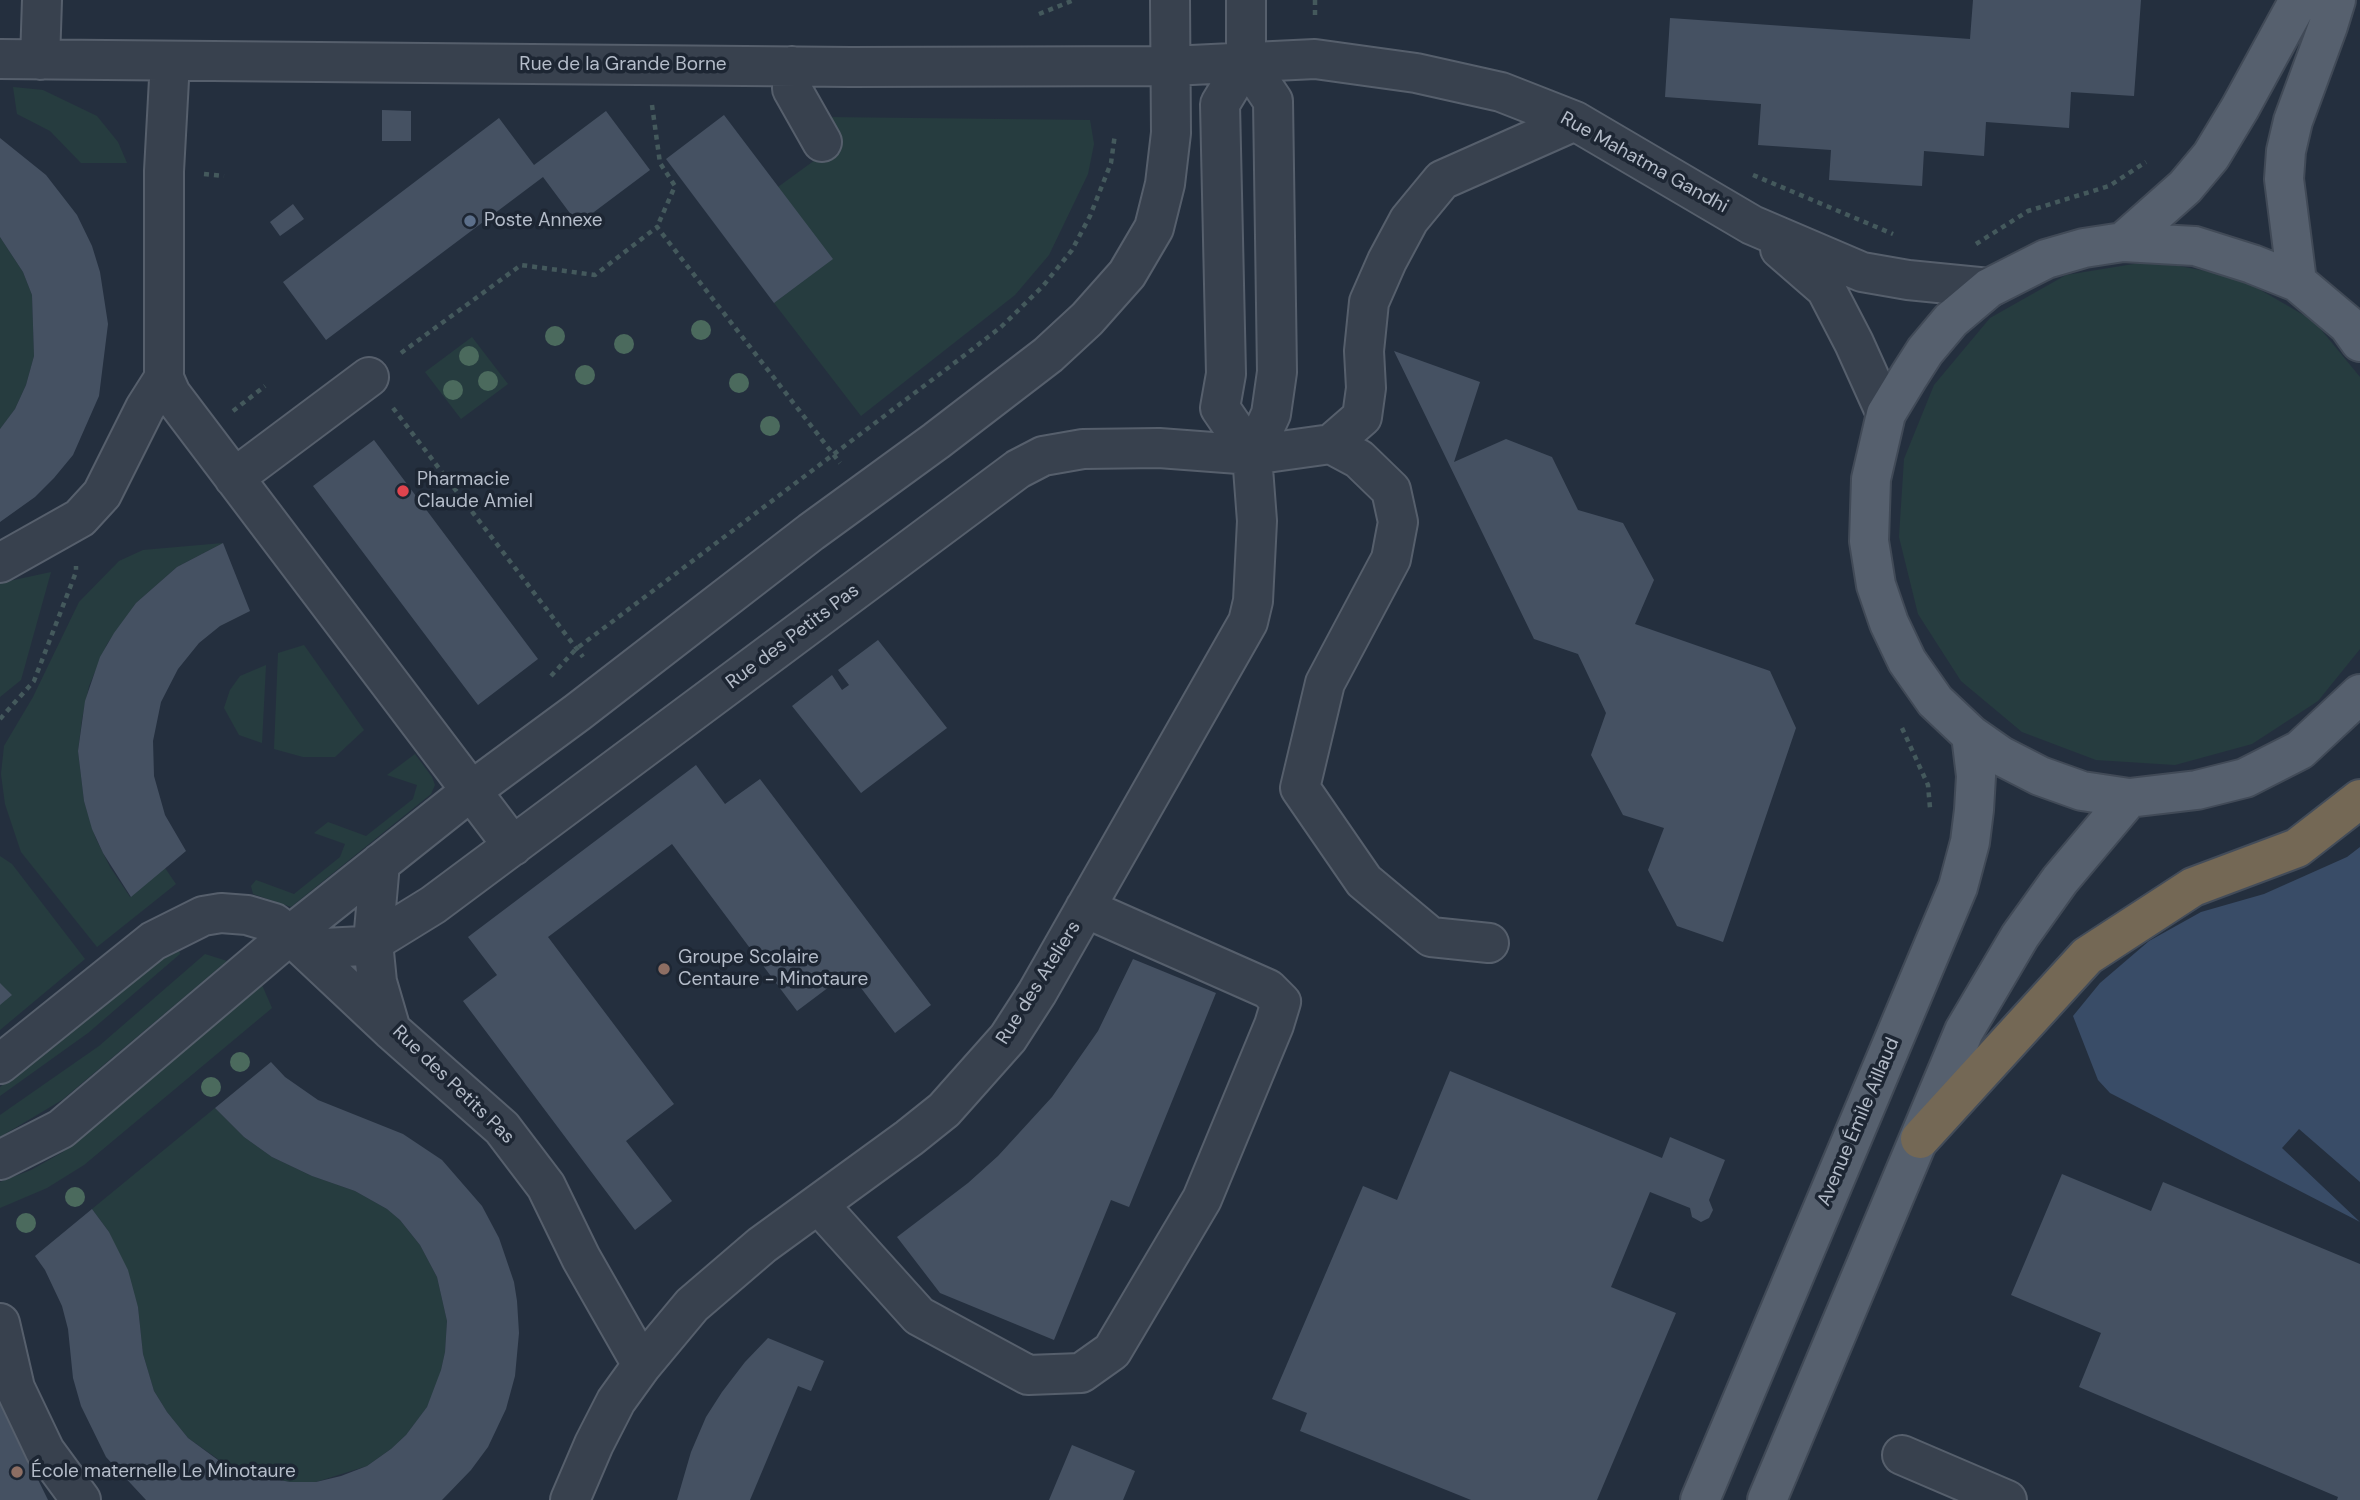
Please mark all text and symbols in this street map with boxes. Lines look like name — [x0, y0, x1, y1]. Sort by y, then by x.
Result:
street label: Rue de la Grande Borne — [519, 54, 727, 76]
street label: Rue Mahatma Gandhi — [1556, 107, 1732, 219]
place label: Poste Annexe — [484, 210, 602, 232]
marker: Poste Annexe — [462, 213, 478, 229]
place label: Pharmacie Claude Amiel — [417, 469, 533, 513]
marker: Pharmacie Claude Amiel — [395, 483, 411, 499]
street label: Rue des Petits Pas — [722, 580, 864, 694]
street label: Rue des Ateliers — [992, 917, 1086, 1049]
place label: Groupe Scolaire Centaure - Minotaure — [678, 947, 868, 991]
marker: Groupe Scolaire Centaure - Minotaure — [656, 961, 672, 977]
street label: Rue des Petits Pas — [387, 1021, 519, 1149]
street label: Avenue Émile Aillaud — [1813, 1034, 1905, 1210]
place label: École maternelle Le Minotaure — [31, 1461, 296, 1483]
marker: École maternelle Le Minotaure — [9, 1464, 25, 1480]

